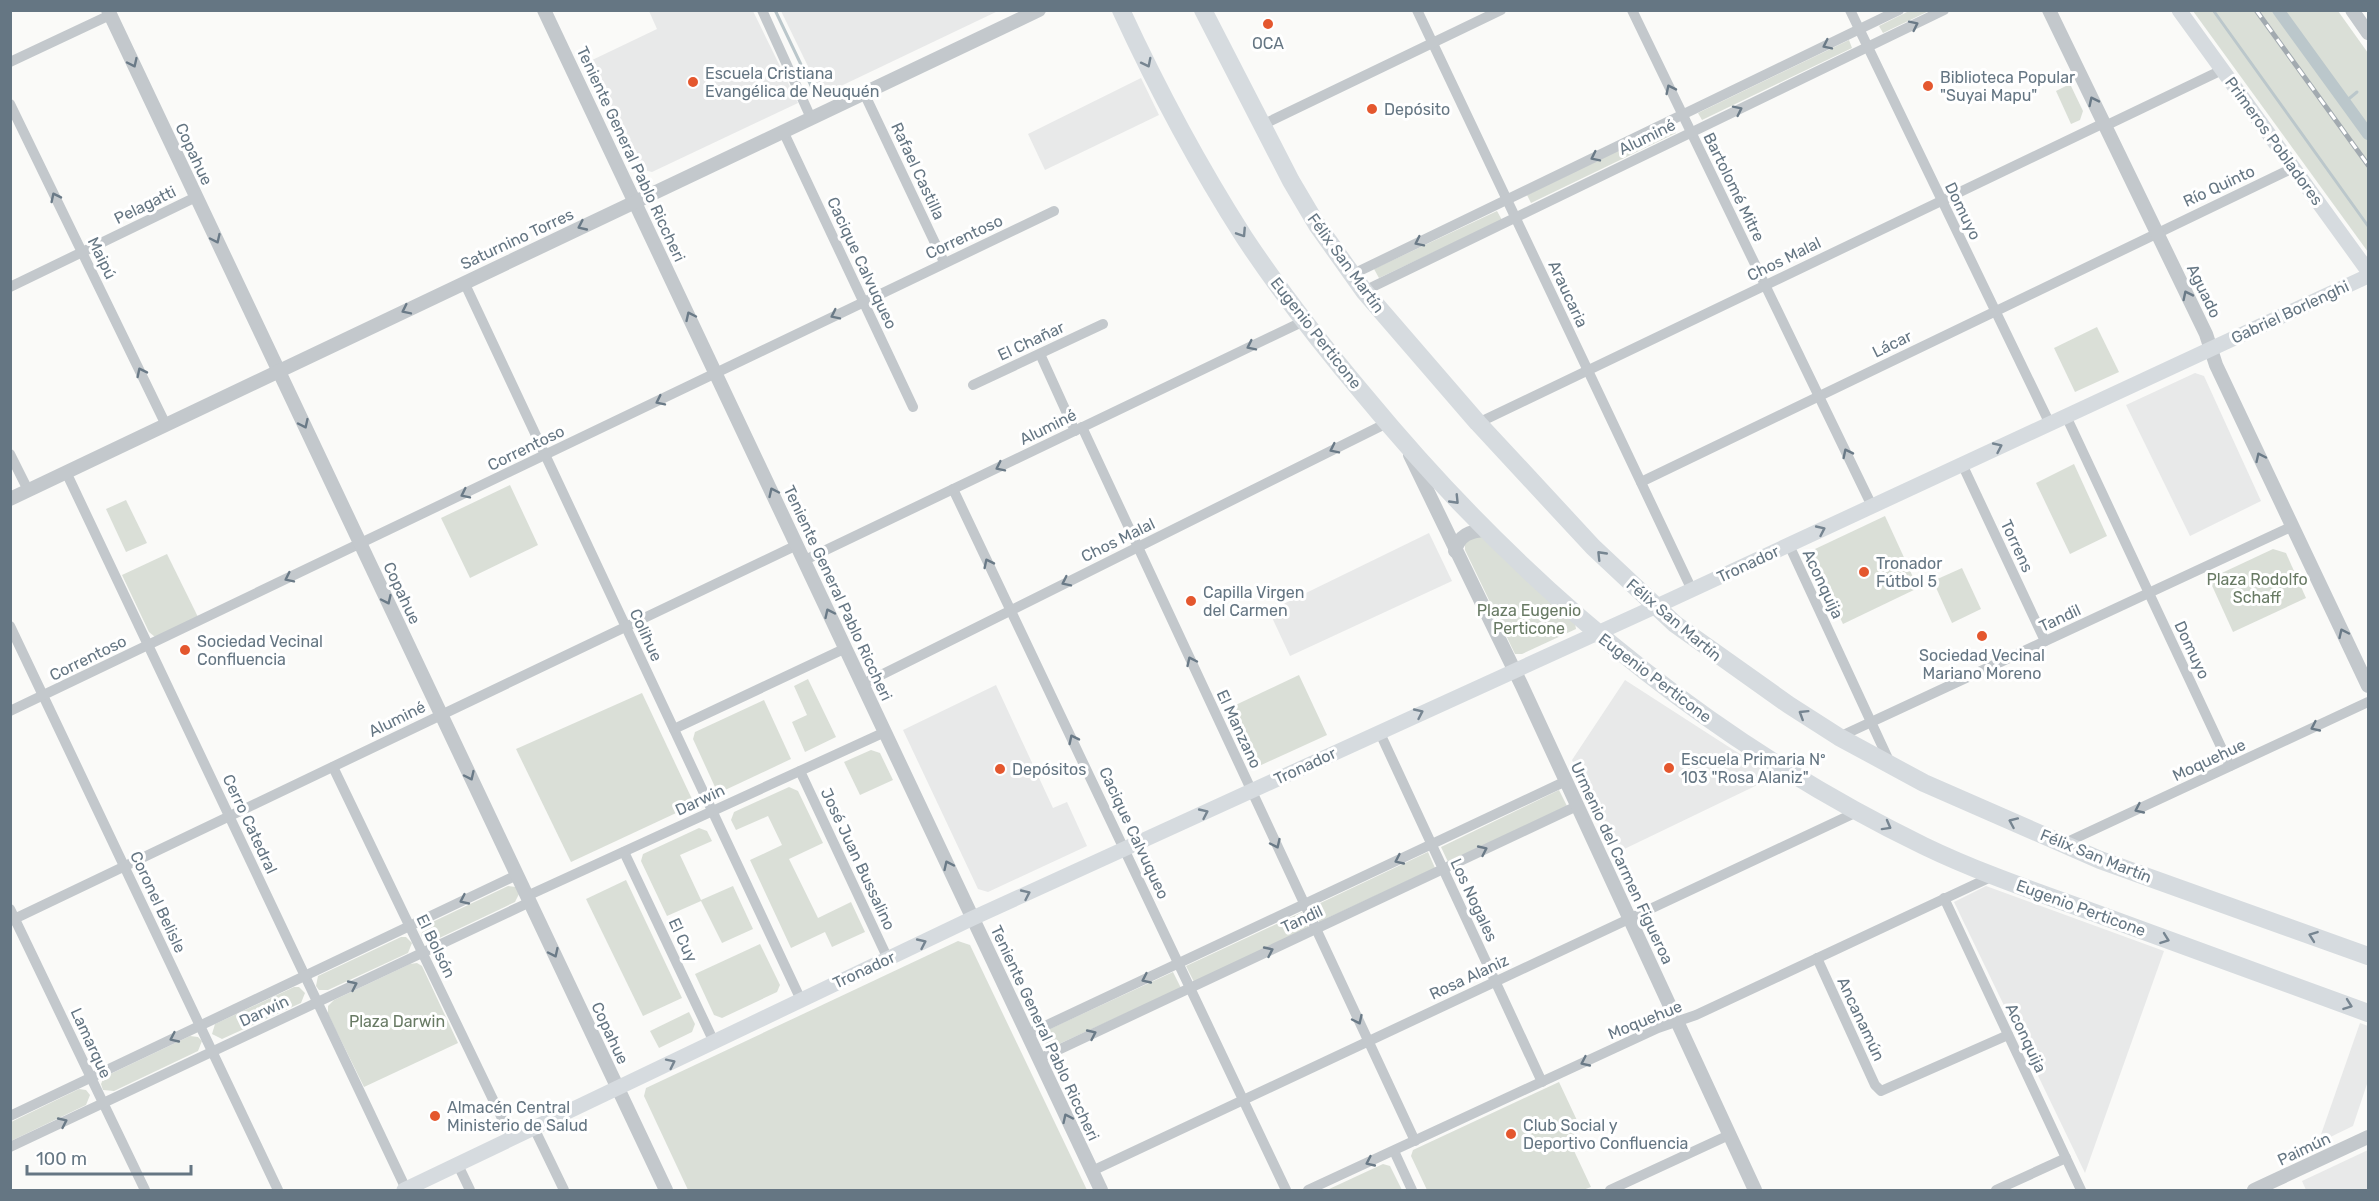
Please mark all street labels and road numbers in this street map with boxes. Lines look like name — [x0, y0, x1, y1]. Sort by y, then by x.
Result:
street label: Teniente General Pablo Riccheri — [573, 43, 689, 265]
street label: Primeros Pobladores — [2221, 73, 2327, 209]
street label: Aluminé — [1615, 115, 1679, 159]
street label: Rafael Castilla — [887, 119, 949, 223]
street label: Copahue — [171, 120, 217, 188]
street label: Bartolomé Mitre — [1699, 129, 1769, 245]
street label: Río Quinto — [2180, 161, 2258, 211]
street label: Domuyo — [1941, 179, 1985, 243]
street label: Pelagatti — [111, 182, 179, 228]
street label: Cacique Calvuqueo — [823, 194, 901, 332]
street label: Saturnino Torres — [457, 204, 577, 274]
street label: Félix San Martín — [1304, 210, 1388, 316]
street label: Correntoso — [922, 211, 1006, 263]
street label: Chos Malal — [1744, 233, 1824, 285]
street label: Maipú — [84, 234, 120, 282]
street label: Araucaria — [1544, 258, 1592, 330]
street label: Aguado — [2183, 261, 2225, 321]
street label: Eugenio Perticone — [1267, 273, 1366, 393]
street label: Gabriel Borlenghi — [2228, 276, 2352, 348]
street label: El Chañar — [995, 317, 1067, 365]
street label: Lácar — [1869, 326, 1915, 362]
street label: Aluminé — [1016, 405, 1080, 449]
street label: Correntoso — [484, 421, 568, 475]
street label: Teniente General Pablo Riccheri — [780, 482, 896, 704]
street label: Chos Malal — [1078, 514, 1158, 566]
street label: Torrens — [1997, 517, 2037, 575]
street label: Tronador — [1714, 541, 1782, 587]
street label: Aconquija — [1799, 546, 1847, 622]
street label: Copahue — [379, 559, 425, 627]
street label: Félix San Martín — [1623, 575, 1725, 665]
street label: Tandil — [2036, 600, 2084, 636]
street label: Colihue — [626, 606, 666, 664]
street label: Domuyo — [2170, 618, 2214, 682]
street label: Eugenio Perticone — [1595, 629, 1715, 727]
street label: Correntoso — [46, 631, 130, 685]
street label: El Manzano — [1213, 687, 1265, 771]
street label: Aluminé — [365, 697, 429, 741]
street label: Moquehue — [2169, 735, 2249, 785]
street label: Tronador — [1271, 743, 1339, 789]
street label: Urmenio del Carmen Figueroa — [1567, 759, 1677, 967]
street label: Cacique Calvuqueo — [1095, 764, 1173, 902]
street label: Cerro Catedral — [219, 771, 281, 877]
street label: Darwin — [672, 780, 728, 820]
street label: José Juan Bussalino — [817, 785, 899, 933]
street label: Félix San Martín — [2038, 825, 2154, 887]
street label: Coronel Belisle — [126, 848, 190, 956]
street label: Los Nogales — [1446, 855, 1502, 945]
street label: Eugenio Perticone — [2014, 876, 2148, 940]
street label: Tandil — [1278, 901, 1326, 937]
street label: El Bolsón — [412, 911, 460, 981]
street label: El Cuy — [665, 915, 702, 965]
street label: Teniente General Pablo Riccheri — [987, 922, 1103, 1144]
street label: Tronador — [830, 947, 898, 993]
street label: Rosa Alaniz — [1426, 950, 1512, 1004]
street label: Ancanamún — [1833, 974, 1889, 1064]
street label: Darwin — [236, 991, 292, 1031]
street label: Moquehue — [1605, 997, 1685, 1043]
street label: Copahue — [587, 999, 633, 1067]
street label: Aconquija — [2002, 1000, 2050, 1076]
street label: Lamarque — [67, 1005, 115, 1081]
street label: Paimún — [2274, 1128, 2334, 1170]

